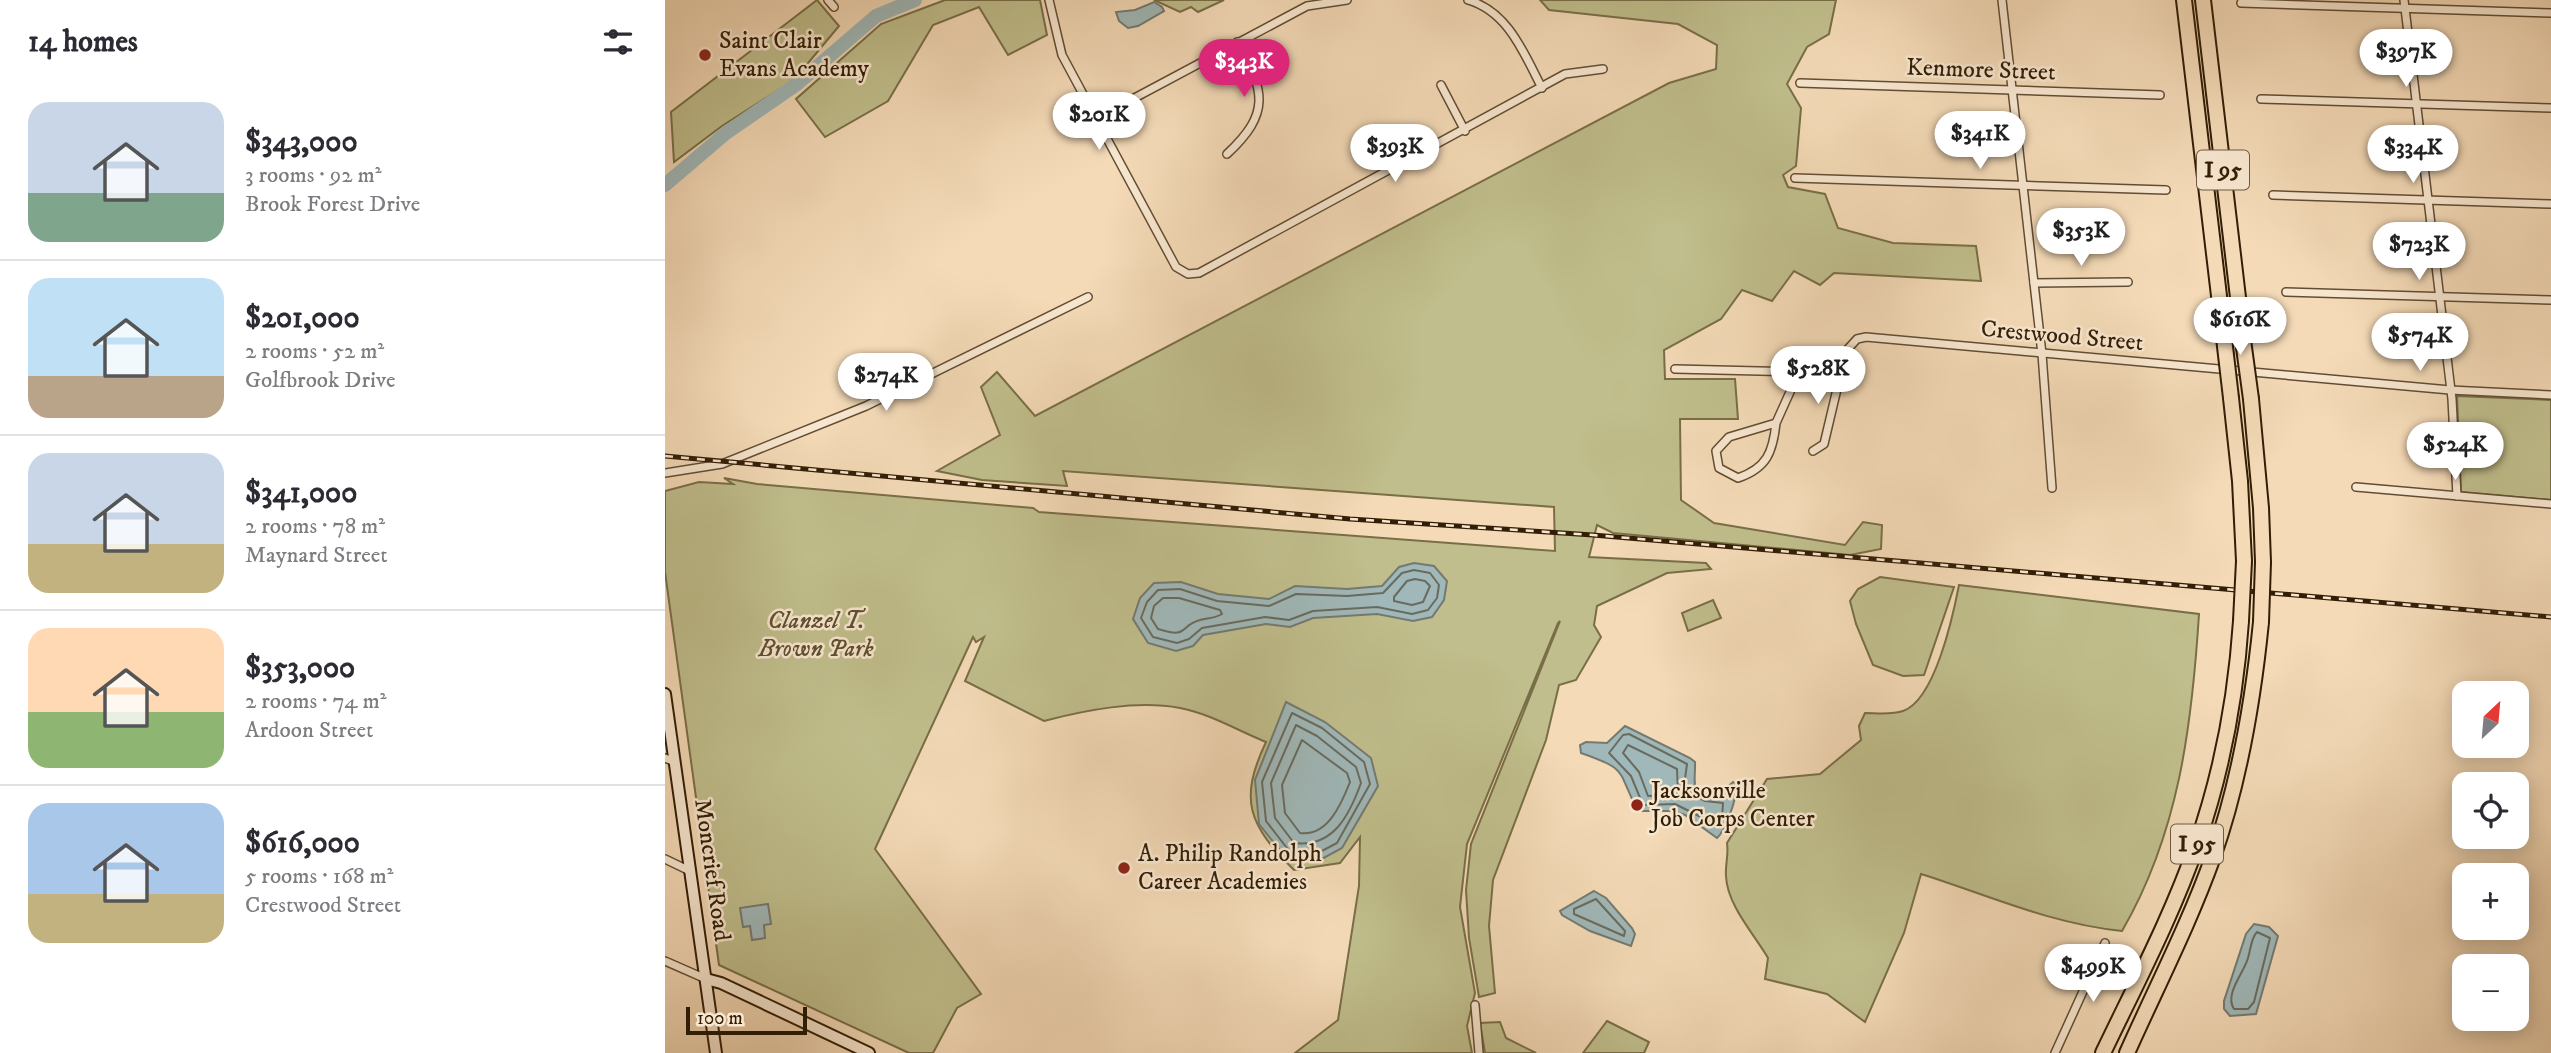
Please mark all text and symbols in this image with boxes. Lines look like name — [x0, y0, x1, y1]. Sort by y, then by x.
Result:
icon: filters — [599, 23, 637, 61]
text: 14 homes — [28, 24, 138, 61]
place label: Saint Clair Evans Academy — [719, 26, 870, 84]
pin: $397K — [2357, 29, 2455, 89]
text: $397K — [2376, 37, 2436, 66]
pin: $343K — [1195, 40, 1293, 99]
marker: Saint Clair Evans Academy — [697, 47, 713, 63]
text: $343K — [1214, 47, 1274, 76]
street label: Kenmore Street — [1906, 52, 2056, 88]
pin: $201K — [1050, 92, 1148, 152]
text: $201K — [1069, 100, 1129, 129]
pin: $341K — [1931, 111, 2029, 171]
text: $341K — [1951, 119, 2009, 148]
text: $343,000 — [245, 124, 358, 161]
pin: $393K — [1346, 124, 1444, 184]
pin: $334K — [2364, 125, 2462, 185]
icon: home — [84, 130, 168, 214]
text: $393K — [1366, 132, 1424, 161]
text: $334K — [2383, 133, 2443, 162]
road number: I 95 — [2197, 150, 2249, 190]
text: 3 rooms · 92 m² — [245, 161, 382, 190]
text: Brook Forest Drive — [245, 190, 420, 219]
pin: $353K — [2032, 208, 2130, 268]
text: $353K — [2052, 216, 2110, 245]
pin: $723K — [2370, 222, 2468, 282]
text: $723K — [2389, 230, 2449, 259]
pin: $616K — [2191, 298, 2289, 357]
text: $201,000 — [245, 300, 360, 337]
text: $616K — [2210, 305, 2270, 334]
icon: home — [84, 306, 168, 390]
street label: Crestwood Street — [1980, 314, 2145, 358]
pin: $574K — [2371, 314, 2469, 373]
text: $574K — [2387, 321, 2453, 350]
text: 2 rooms · 52 m² — [245, 337, 384, 366]
pin: $528K — [1769, 346, 1867, 406]
pin: $274K — [837, 354, 935, 413]
text: $528K — [1787, 354, 1849, 383]
text: $274K — [854, 361, 918, 390]
text: Golfbrook Drive — [245, 366, 395, 395]
pin: $524K — [2406, 422, 2504, 482]
text: $524K — [2423, 430, 2487, 459]
text: $341,000 — [245, 475, 357, 512]
icon: home — [84, 481, 168, 565]
text: 2 rooms · 78 m² — [245, 512, 385, 541]
text: Maynard Street — [245, 541, 388, 570]
park label: Clanzel T. Brown Park — [757, 606, 874, 664]
text: $353,000 — [245, 650, 355, 687]
icon: home — [84, 656, 168, 740]
north arrow — [2452, 681, 2529, 758]
map controls — [2452, 681, 2529, 1031]
text: 2 rooms · 74 m² — [245, 687, 386, 716]
text: Ardoon Street — [245, 716, 373, 745]
button: locate — [2452, 772, 2529, 849]
place label: Jacksonville Job Corps Center — [1649, 776, 1815, 834]
street label: Moncrief Road — [687, 797, 737, 943]
marker: Jacksonville Job Corps Center — [1629, 797, 1645, 813]
road number: I 95 — [2171, 824, 2223, 864]
text: $616,000 — [245, 825, 360, 862]
icon: home — [84, 831, 168, 915]
place label: A. Philip Randolph Career Academies — [1138, 839, 1322, 897]
marker: A. Philip Randolph Career Academies — [1116, 860, 1132, 876]
text: 5 rooms · 168 m² — [245, 862, 393, 891]
button: + — [2452, 863, 2529, 940]
text: Crestwood Street — [245, 891, 401, 920]
pin: $499K — [2044, 944, 2142, 1004]
text: $499K — [2061, 952, 2125, 981]
button: − — [2452, 954, 2529, 1031]
scale bar — [686, 1004, 807, 1036]
text: 100 m — [697, 1007, 743, 1030]

